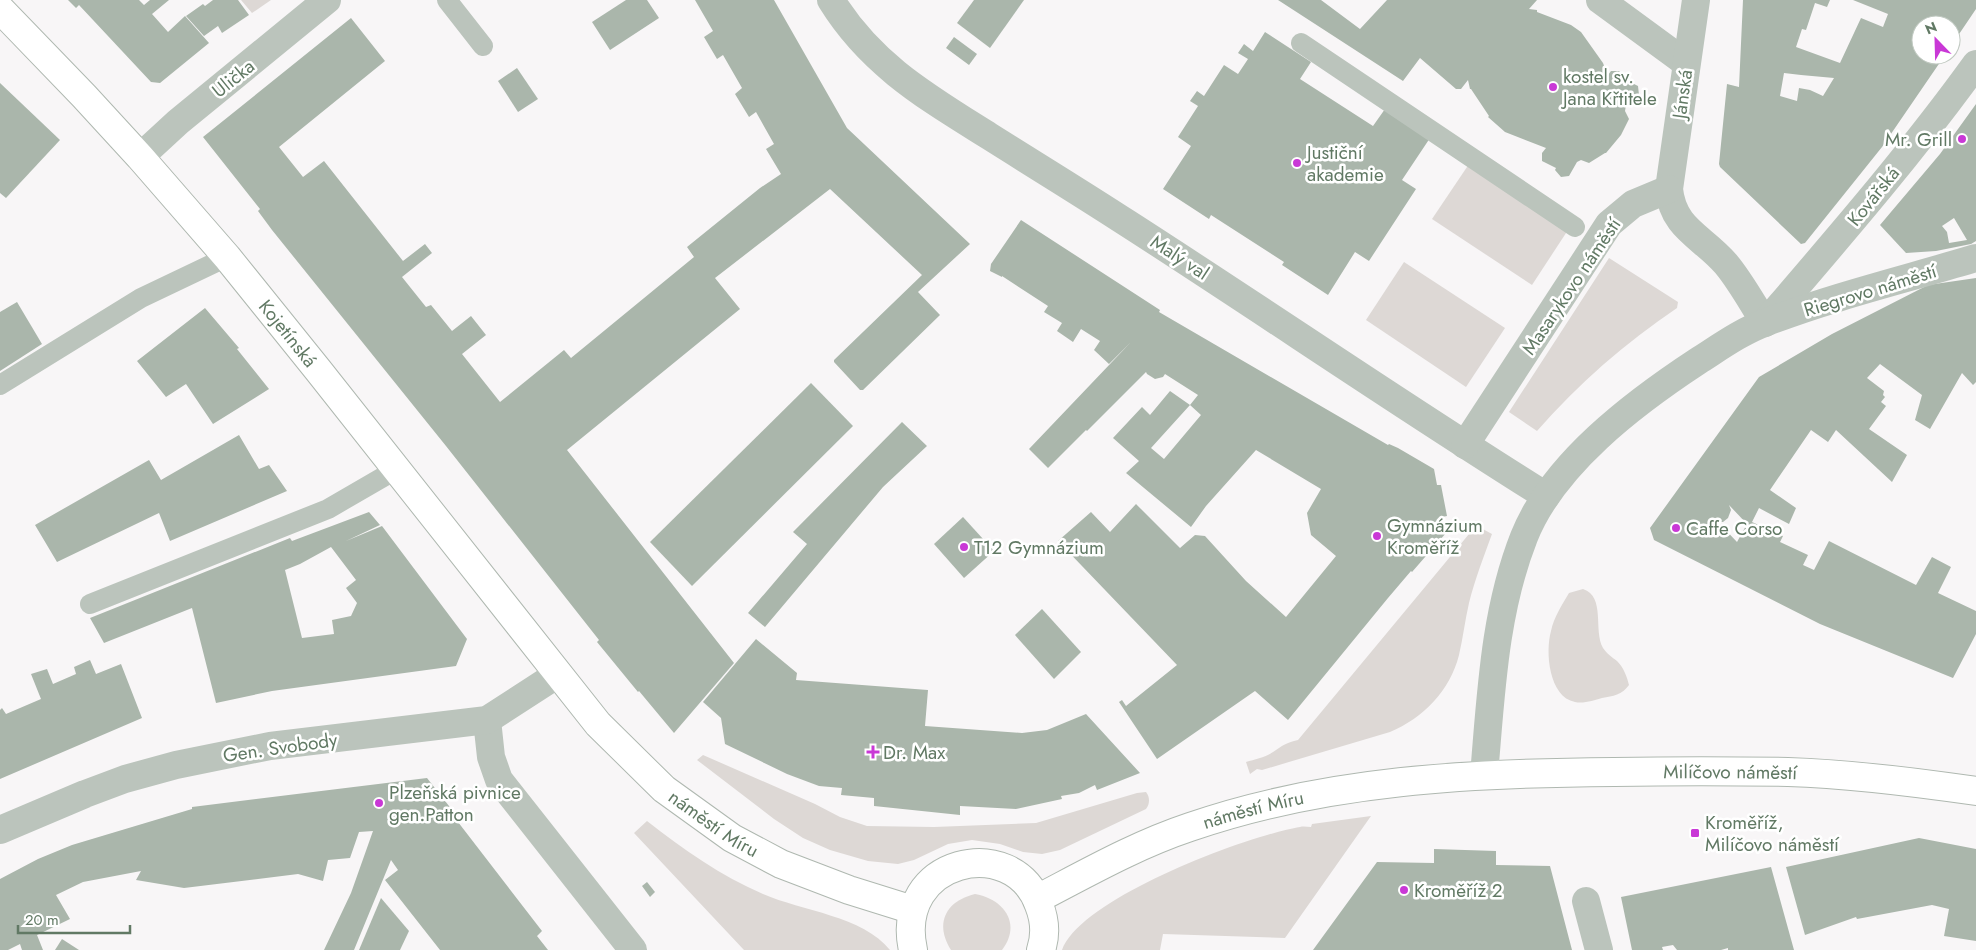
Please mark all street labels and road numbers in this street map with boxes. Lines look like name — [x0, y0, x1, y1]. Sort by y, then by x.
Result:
street label: Ulička — [206, 53, 260, 104]
street label: Jánská — [1665, 68, 1699, 123]
street label: Kovářská — [1841, 161, 1906, 232]
street label: Masarykovo náměstí — [1515, 212, 1628, 360]
street label: Malý val — [1145, 228, 1214, 286]
street label: Riegrovo náměstí — [1800, 257, 1941, 324]
street label: Kojetínská — [252, 294, 323, 373]
street label: Gen. Svobody — [221, 726, 340, 769]
street label: Milíčovo náměstí — [1663, 758, 1799, 786]
street label: náměstí Míru — [663, 784, 763, 864]
street label: náměstí Míru — [1199, 784, 1306, 836]

